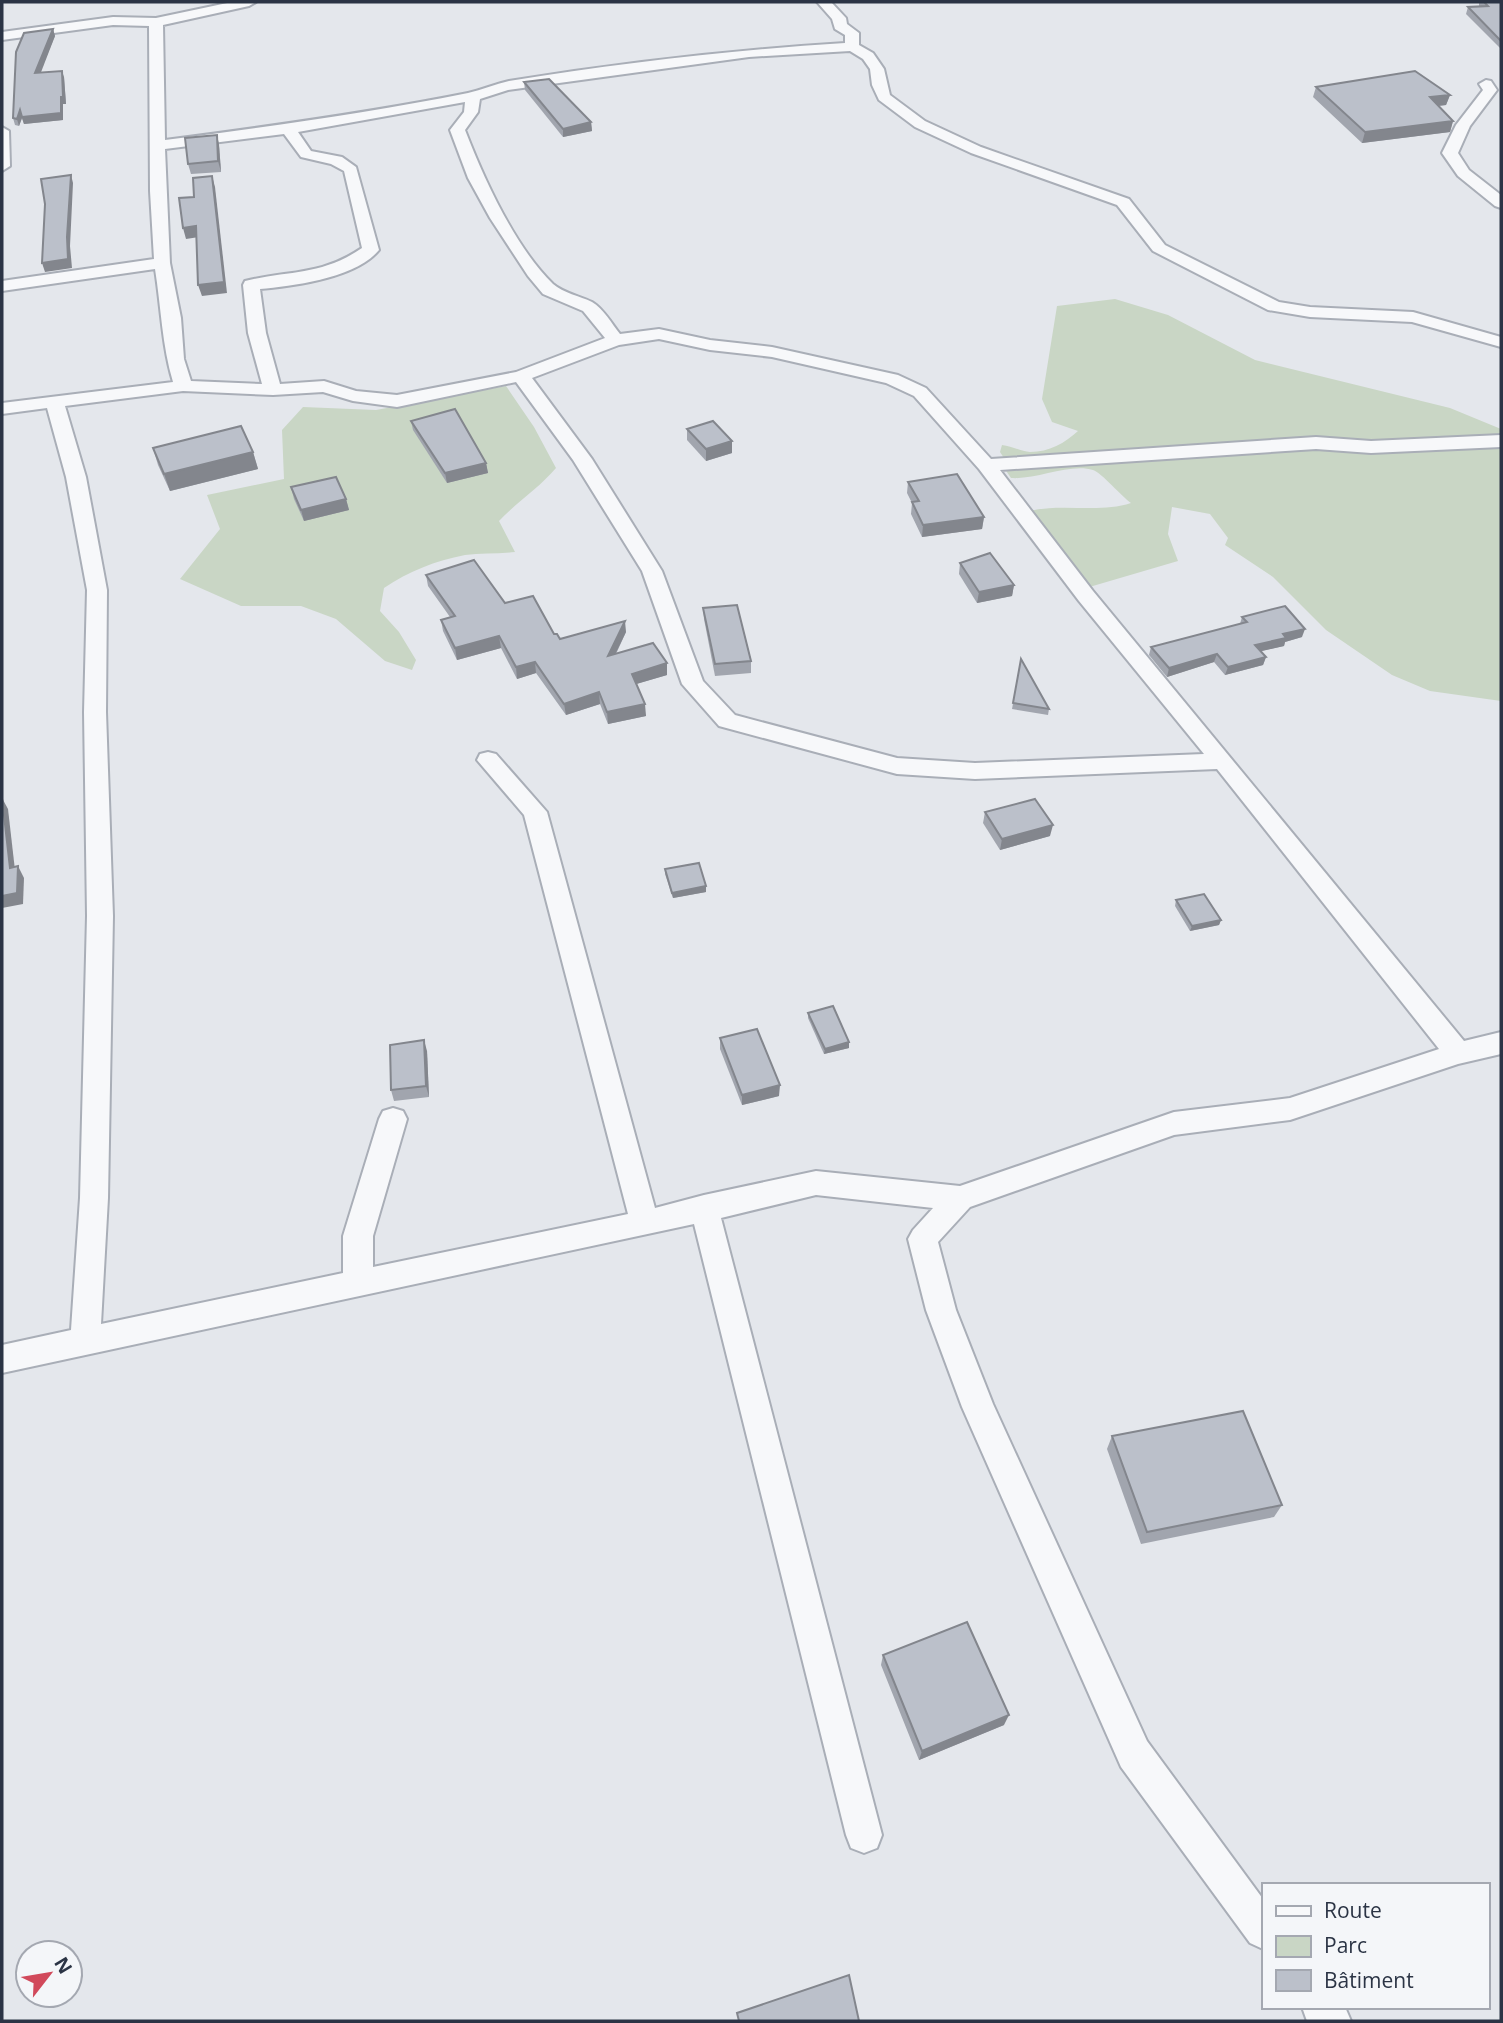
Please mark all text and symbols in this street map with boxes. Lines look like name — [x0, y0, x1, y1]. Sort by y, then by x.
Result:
legend — [1262, 1883, 1489, 2009]
text: Route — [1324, 1896, 1382, 1924]
text: Parc — [1324, 1931, 1367, 1959]
north arrow — [14, 1939, 84, 2009]
text: N — [48, 1952, 79, 1979]
text: Bâtiment — [1324, 1966, 1414, 1994]

